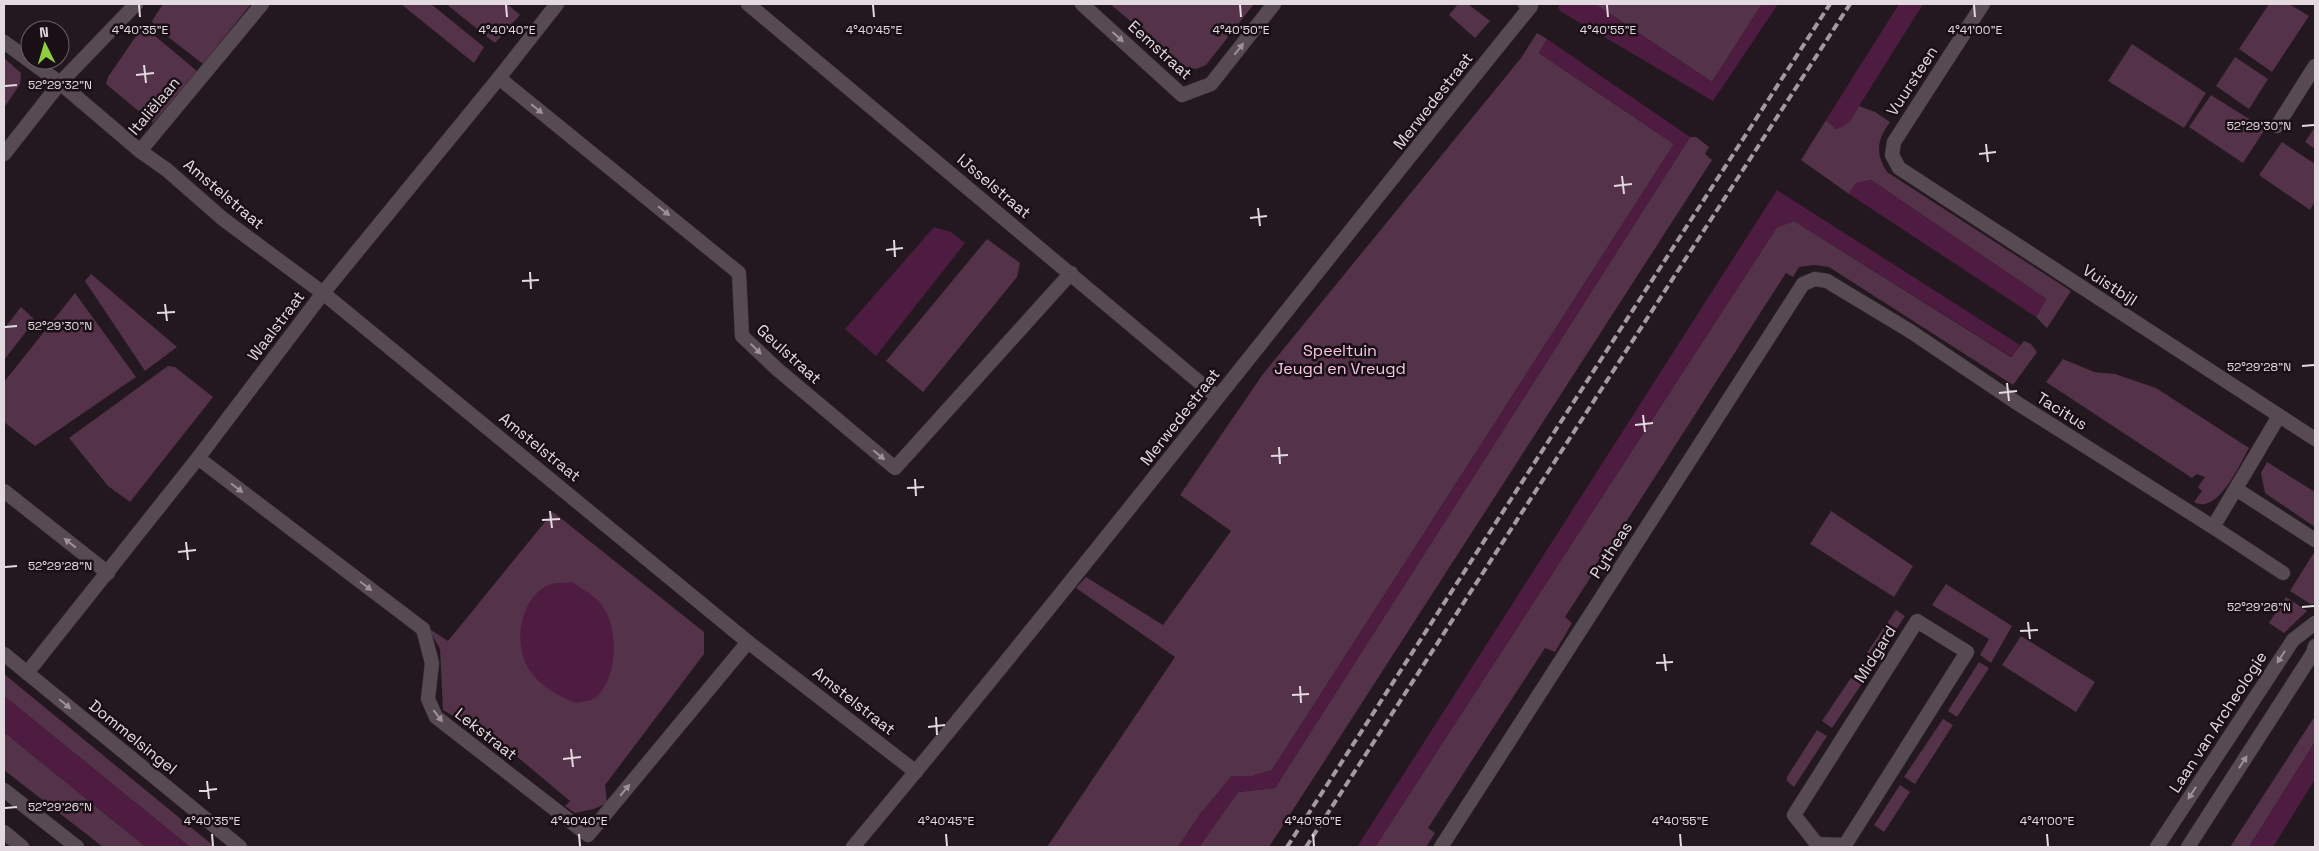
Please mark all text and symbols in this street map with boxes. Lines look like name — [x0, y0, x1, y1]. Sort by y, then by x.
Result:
street label: Eemstraat — [1124, 16, 1196, 84]
north arrow — [20, 20, 70, 70]
text: 4°40'35"E — [112, 22, 169, 38]
text: 4°40'40"E — [479, 22, 536, 38]
text: 4°40'45"E — [846, 22, 902, 38]
text: 4°40'50"E — [1212, 22, 1270, 38]
text: 4°40'55"E — [1580, 22, 1636, 38]
text: 4°41'00"E — [1948, 22, 2003, 38]
text: N — [38, 23, 49, 41]
one-way arrow — [1112, 31, 1124, 43]
street label: Vuursteen — [1882, 42, 1942, 120]
one-way arrow — [1233, 43, 1244, 56]
street label: Merwedestraat — [1388, 48, 1478, 154]
street label: Italiëlaan — [124, 72, 184, 140]
text: 52°29'32"N — [28, 77, 92, 93]
one-way arrow — [531, 104, 544, 115]
text: 52°29'30"N — [2227, 118, 2291, 134]
street label: IJsselstraat — [953, 149, 1035, 223]
street label: Amstelstraat — [179, 154, 269, 234]
one-way arrow — [657, 206, 670, 217]
street label: Vuistbijl — [2079, 260, 2141, 310]
street label: Waalstraat — [243, 287, 309, 365]
text: 52°29'30"N — [28, 318, 92, 334]
street label: Geulstraat — [752, 319, 826, 389]
park label: Speeltuin Jeugd en Vreugd — [1274, 340, 1406, 379]
one-way arrow — [750, 343, 762, 355]
text: 52°29'28"N — [2227, 359, 2291, 375]
street label: Merwedestraat — [1135, 364, 1225, 470]
street label: Tacitus — [2033, 387, 2091, 435]
street label: Amstelstraat — [495, 408, 585, 486]
one-way arrow — [873, 449, 885, 461]
one-way arrow — [230, 482, 243, 493]
street label: Pytheas — [1585, 518, 1637, 582]
one-way arrow — [64, 537, 77, 548]
text: 52°29'28"N — [28, 558, 92, 574]
one-way arrow — [359, 581, 373, 591]
text: 52°29'26"N — [2227, 599, 2291, 615]
street label: Midgard — [1849, 621, 1901, 687]
street label: Laan van Archeologie — [2164, 647, 2272, 797]
one-way arrow — [2277, 650, 2286, 664]
street label: Amstelstraat — [808, 662, 900, 740]
street label: Dommelsingel — [85, 695, 181, 779]
one-way arrow — [58, 698, 71, 709]
street label: Lekstraat — [451, 703, 521, 765]
one-way arrow — [433, 709, 443, 723]
one-way arrow — [2238, 756, 2247, 769]
one-way arrow — [620, 784, 631, 797]
one-way arrow — [2188, 786, 2197, 800]
text: 52°29'26"N — [28, 799, 92, 815]
text: 4°40'35"E — [184, 813, 241, 829]
text: 4°40'40"E — [551, 813, 608, 829]
text: 4°40'45"E — [918, 813, 974, 829]
text: 4°40'50"E — [1284, 813, 1342, 829]
text: 4°40'55"E — [1652, 813, 1708, 829]
text: 4°41'00"E — [2020, 813, 2075, 829]

